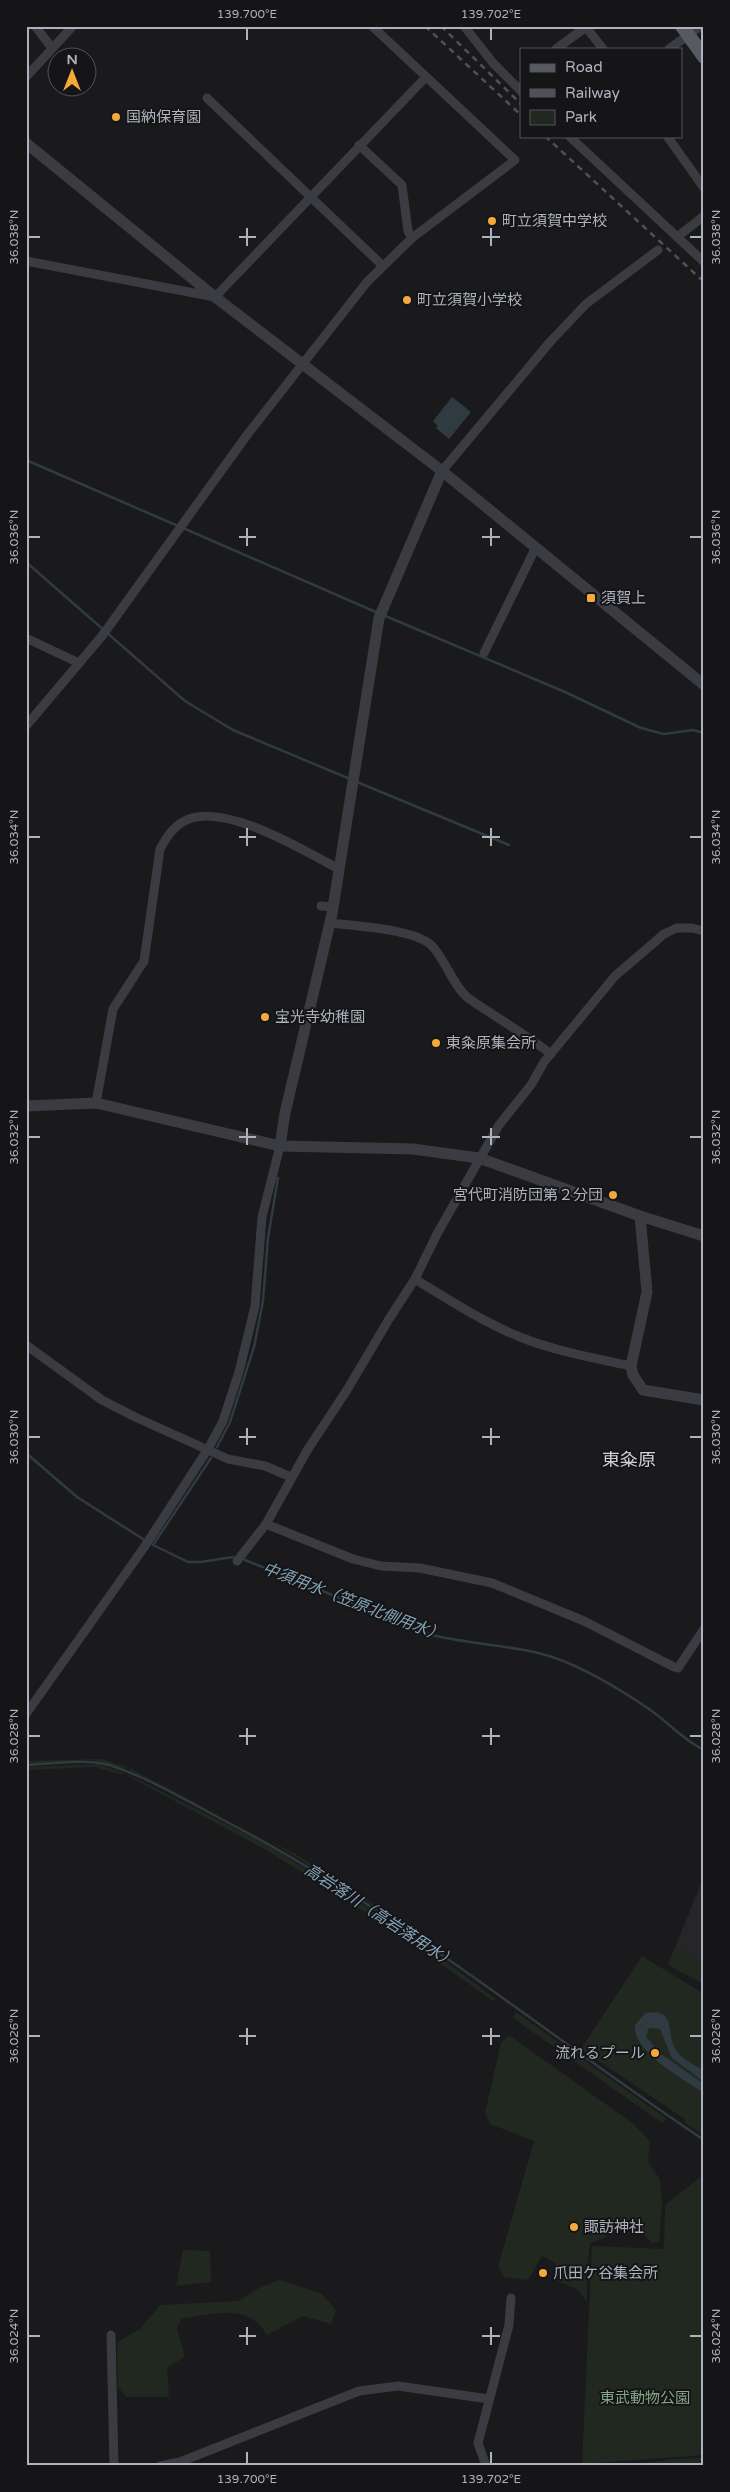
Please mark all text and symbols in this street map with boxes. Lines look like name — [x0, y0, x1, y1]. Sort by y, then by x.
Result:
text: 139.700°E — [217, 7, 278, 21]
text: 139.702°E — [461, 7, 522, 21]
north arrow — [48, 48, 98, 98]
legend — [520, 48, 682, 138]
text: N — [66, 51, 78, 68]
text: Road — [565, 58, 603, 76]
text: Railway — [565, 84, 620, 102]
place label: 国納保育園 — [126, 108, 201, 126]
text: Park — [565, 108, 597, 126]
marker: 国納保育園 — [110, 111, 122, 123]
text: 36.038°N — [7, 210, 21, 264]
text: 36.038°N — [709, 210, 723, 264]
place label: 町立須賀中学校 — [502, 212, 607, 230]
marker: 町立須賀中学校 — [486, 215, 498, 227]
place label: 町立須賀小学校 — [417, 291, 522, 309]
marker: 町立須賀小学校 — [401, 294, 413, 306]
text: 36.036°N — [7, 510, 21, 564]
text: 36.036°N — [709, 510, 723, 564]
place label: 須賀上 — [601, 589, 646, 607]
marker: 須賀上 — [585, 592, 597, 604]
text: 36.034°N — [7, 810, 21, 864]
text: 36.034°N — [709, 810, 723, 864]
place label: 宝光寺幼稚園 — [275, 1008, 365, 1026]
marker: 宝光寺幼稚園 — [259, 1011, 271, 1023]
place label: 東粂原集会所 — [446, 1034, 536, 1052]
marker: 東粂原集会所 — [430, 1037, 442, 1049]
text: 36.032°N — [7, 1110, 21, 1164]
text: 36.032°N — [709, 1110, 723, 1164]
place label: 宮代町消防団第２分団 — [453, 1186, 603, 1204]
marker: 宮代町消防団第２分団 — [607, 1189, 619, 1201]
text: 36.030°N — [7, 1410, 21, 1464]
text: 36.030°N — [709, 1410, 723, 1464]
district label: 東粂原 — [602, 1449, 656, 1471]
water label: 中須用水（笠原北側用水） — [260, 1558, 446, 1646]
text: 36.028°N — [7, 1709, 21, 1763]
text: 36.028°N — [709, 1709, 723, 1763]
water label: 高岩落川（高岩落用水） — [301, 1860, 459, 1972]
text: 36.026°N — [7, 2009, 21, 2063]
text: 36.026°N — [709, 2009, 723, 2063]
place label: 流れるプール — [555, 2044, 645, 2062]
marker: 流れるプール — [649, 2047, 661, 2059]
place label: 諏訪神社 — [584, 2218, 644, 2236]
marker: 諏訪神社 — [568, 2221, 580, 2233]
place label: 爪田ケ谷集会所 — [553, 2264, 658, 2282]
marker: 爪田ケ谷集会所 — [537, 2267, 549, 2279]
text: 36.024°N — [7, 2309, 21, 2363]
text: 36.024°N — [709, 2309, 723, 2363]
park label: 東武動物公園 — [600, 2389, 690, 2407]
text: 139.700°E — [217, 2472, 278, 2486]
text: 139.702°E — [461, 2472, 522, 2486]

